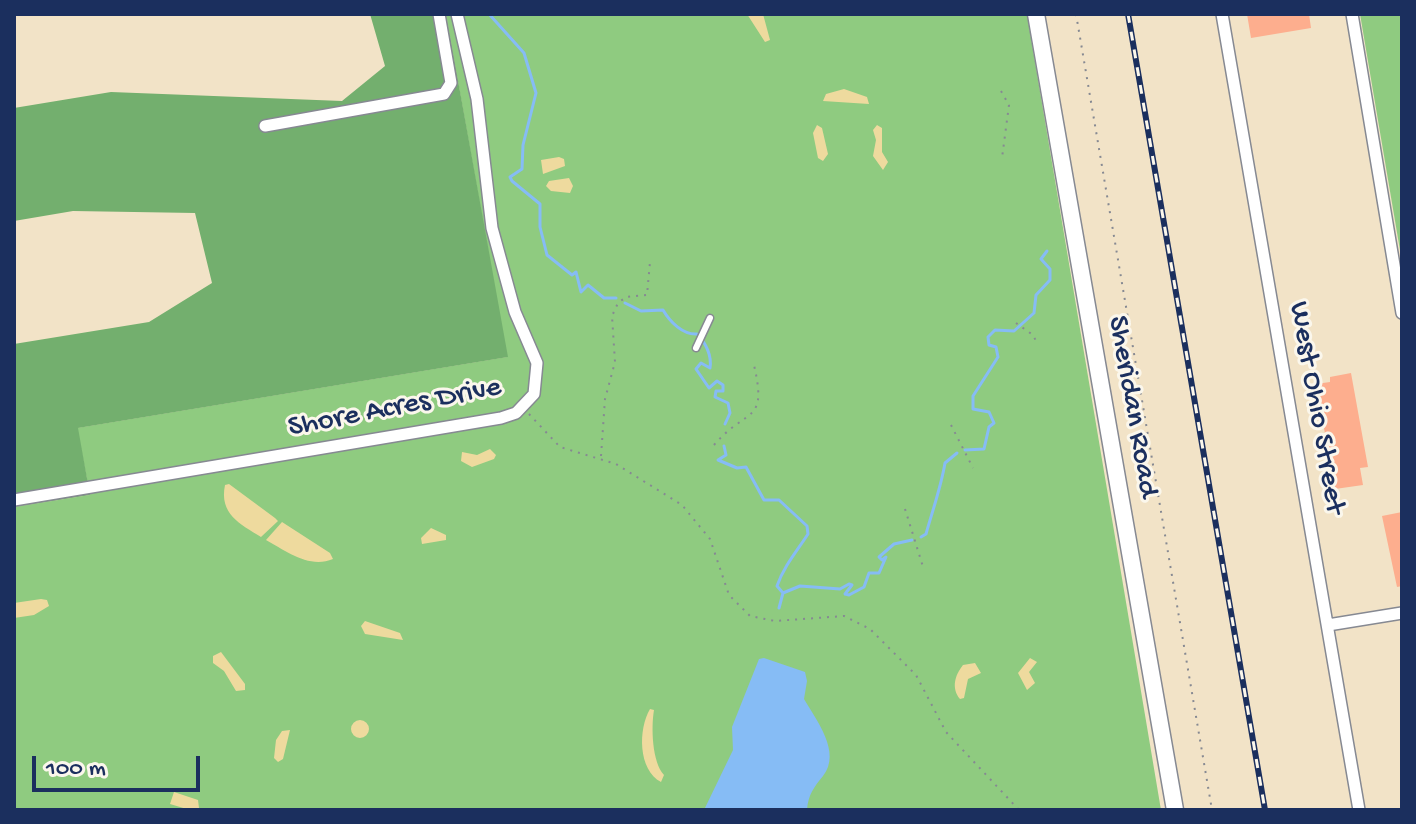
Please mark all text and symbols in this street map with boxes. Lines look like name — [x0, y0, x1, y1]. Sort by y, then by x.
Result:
street label: West Ohio Street — [1279, 299, 1351, 517]
street label: Sheridan Road — [1097, 313, 1165, 501]
street label: Shore Acres Drive — [285, 371, 505, 447]
scale bar — [36, 740, 204, 790]
text: 100 m — [46, 755, 106, 784]

